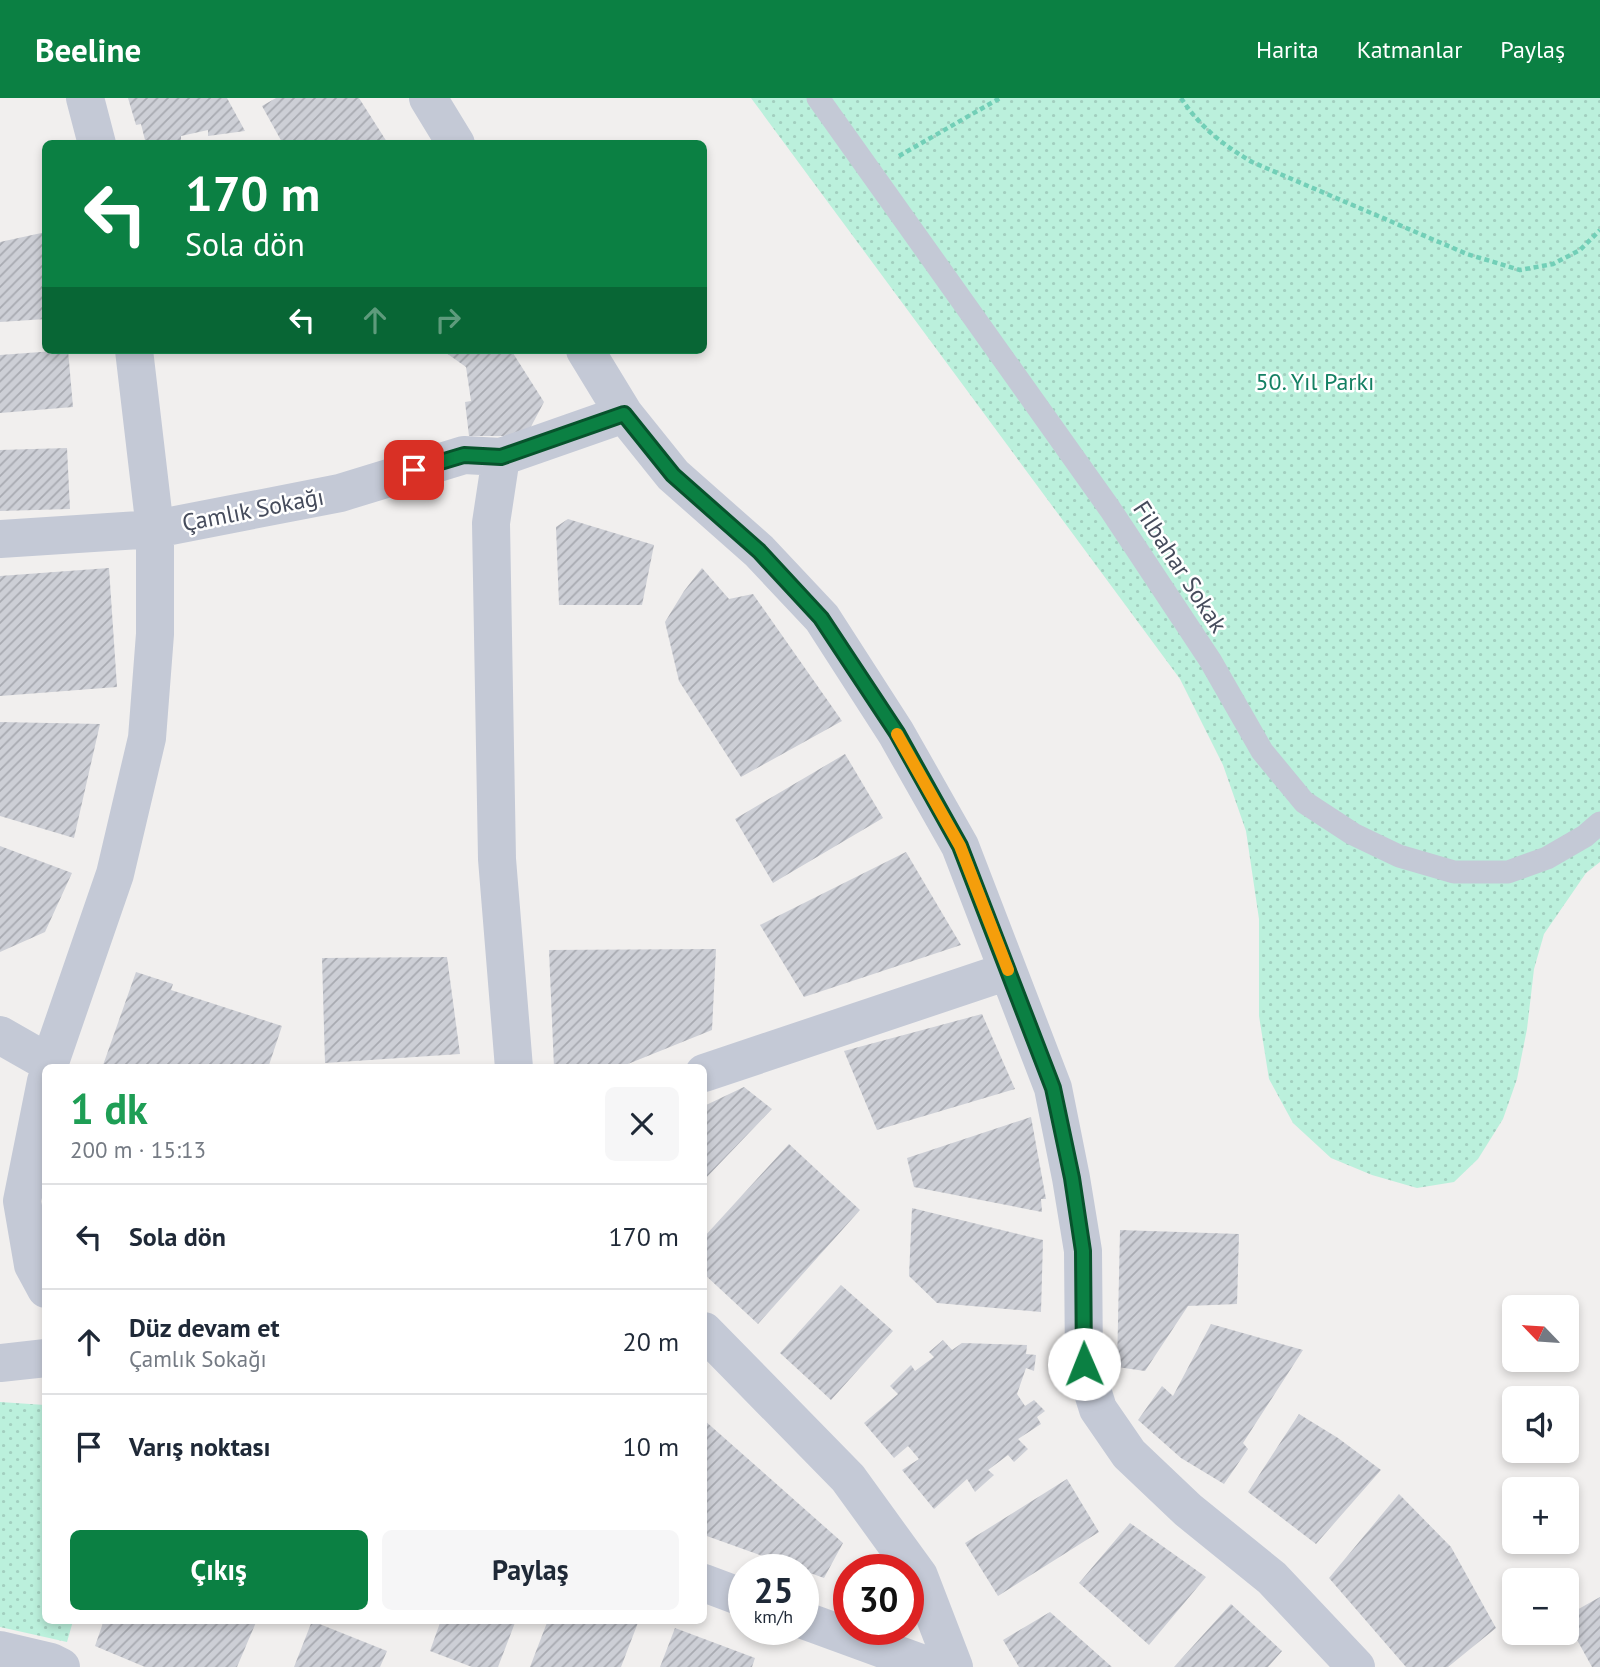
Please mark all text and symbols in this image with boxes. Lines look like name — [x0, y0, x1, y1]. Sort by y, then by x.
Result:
text: Beeline — [35, 28, 141, 71]
text: Harita — [1256, 34, 1319, 65]
text: Katmanlar — [1357, 34, 1462, 65]
text: Paylaş — [1500, 34, 1565, 65]
text: 170 m — [185, 161, 320, 225]
icon: left — [70, 168, 161, 259]
text: Sola dön — [185, 223, 305, 265]
icon: left — [283, 301, 321, 339]
icon: ahead — [356, 301, 394, 339]
icon: right — [429, 301, 467, 339]
park label: 50. Yıl Parkı — [1256, 366, 1374, 397]
pin — [384, 440, 444, 500]
icon: arrive — [395, 451, 433, 489]
street label: Çamlık Sokağı — [179, 481, 326, 538]
street label: Filbahar Sokak — [1126, 495, 1235, 639]
text: 1 dk — [70, 1081, 148, 1136]
button: close — [605, 1087, 679, 1161]
text: 200 m · 15:13 — [70, 1135, 206, 1164]
icon: left — [70, 1218, 108, 1256]
text: Sola dön — [129, 1220, 226, 1253]
text: 170 m — [608, 1220, 679, 1253]
north arrow — [1502, 1295, 1578, 1372]
map controls — [1502, 1295, 1579, 1645]
text: Düz devam et — [129, 1311, 279, 1344]
icon: ahead — [70, 1323, 108, 1361]
text: 20 m — [623, 1325, 679, 1358]
position arrow — [1047, 1327, 1121, 1401]
text: Çamlık Sokağı — [129, 1344, 267, 1373]
button: sound — [1502, 1386, 1579, 1463]
icon: arrive — [70, 1428, 108, 1466]
text: Varış noktası — [129, 1430, 271, 1463]
text: 10 m — [623, 1430, 679, 1463]
button: + — [1502, 1477, 1579, 1554]
button: Çıkış — [70, 1530, 368, 1610]
button: Paylaş — [382, 1530, 679, 1610]
speed limit sign: 30 — [833, 1554, 924, 1645]
text: 25 — [754, 1567, 793, 1613]
button: − — [1502, 1568, 1579, 1645]
text: km/h — [754, 1605, 793, 1628]

